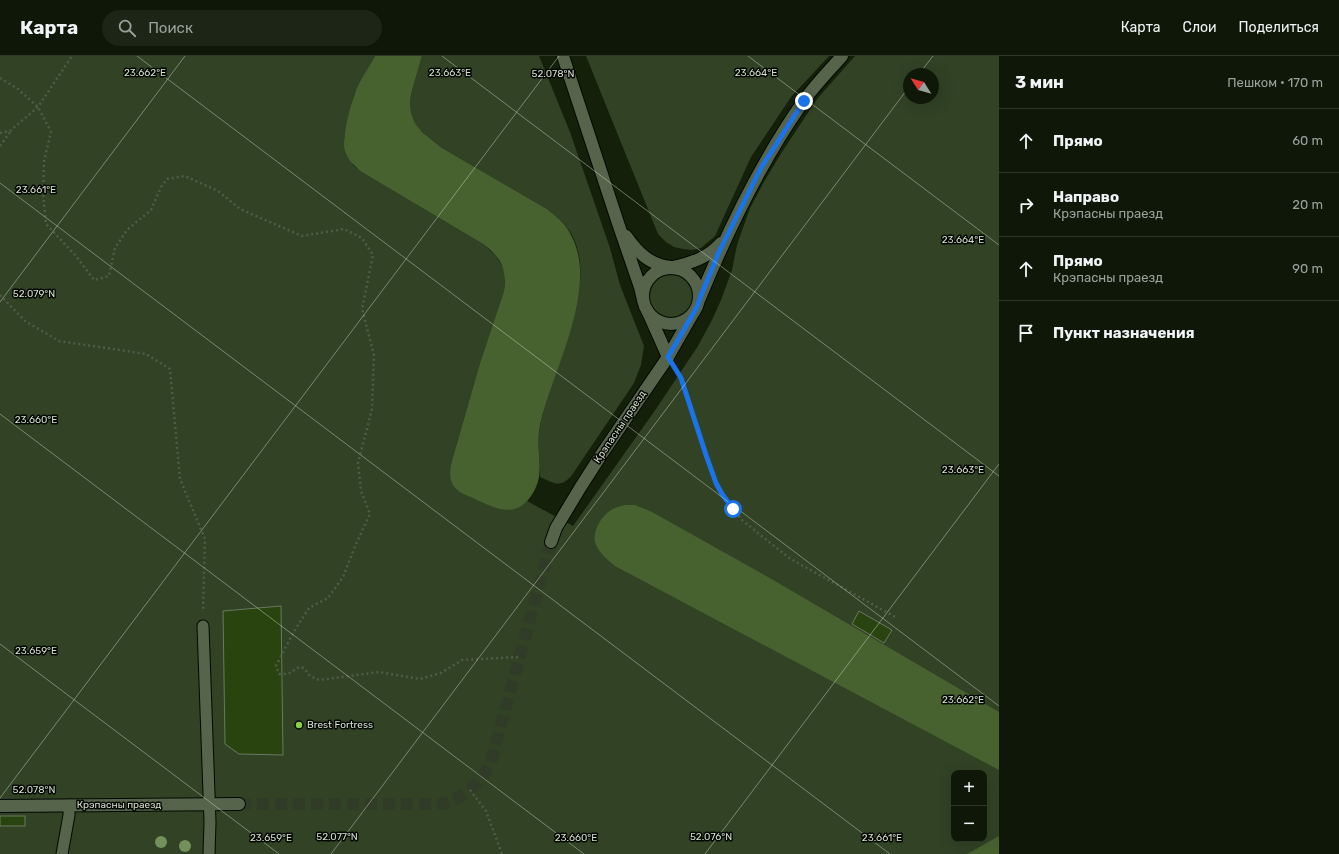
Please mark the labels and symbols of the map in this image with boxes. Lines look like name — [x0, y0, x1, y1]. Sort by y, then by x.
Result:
text: 23.662°E — [124, 67, 166, 79]
text: 23.663°E — [429, 67, 471, 79]
text: 23.664°E — [735, 67, 777, 79]
text: 52.078°N — [532, 68, 574, 80]
north arrow — [903, 68, 939, 104]
route end — [795, 92, 813, 110]
text: 23.661°E — [16, 184, 56, 196]
text: 23.664°E — [942, 234, 984, 246]
text: 52.079°N — [13, 288, 55, 300]
street label: Крэпасны праезд — [591, 389, 649, 465]
text: 23.660°E — [15, 414, 57, 426]
text: 23.663°E — [942, 464, 984, 476]
route start — [724, 500, 742, 518]
text: 23.659°E — [15, 645, 57, 657]
text: 23.662°E — [942, 694, 984, 706]
place label: Brest Fortress — [307, 719, 373, 731]
marker: Brest Fortress — [294, 720, 304, 730]
text: 52.078°N — [13, 784, 55, 796]
street label: Крэпасны праезд — [77, 799, 161, 811]
text: 52.077°N — [316, 831, 358, 843]
text: 52.076°N — [690, 831, 732, 843]
text: 23.659°E — [250, 832, 292, 844]
text: 23.660°E — [555, 832, 597, 844]
text: 23.661°E — [862, 832, 902, 844]

